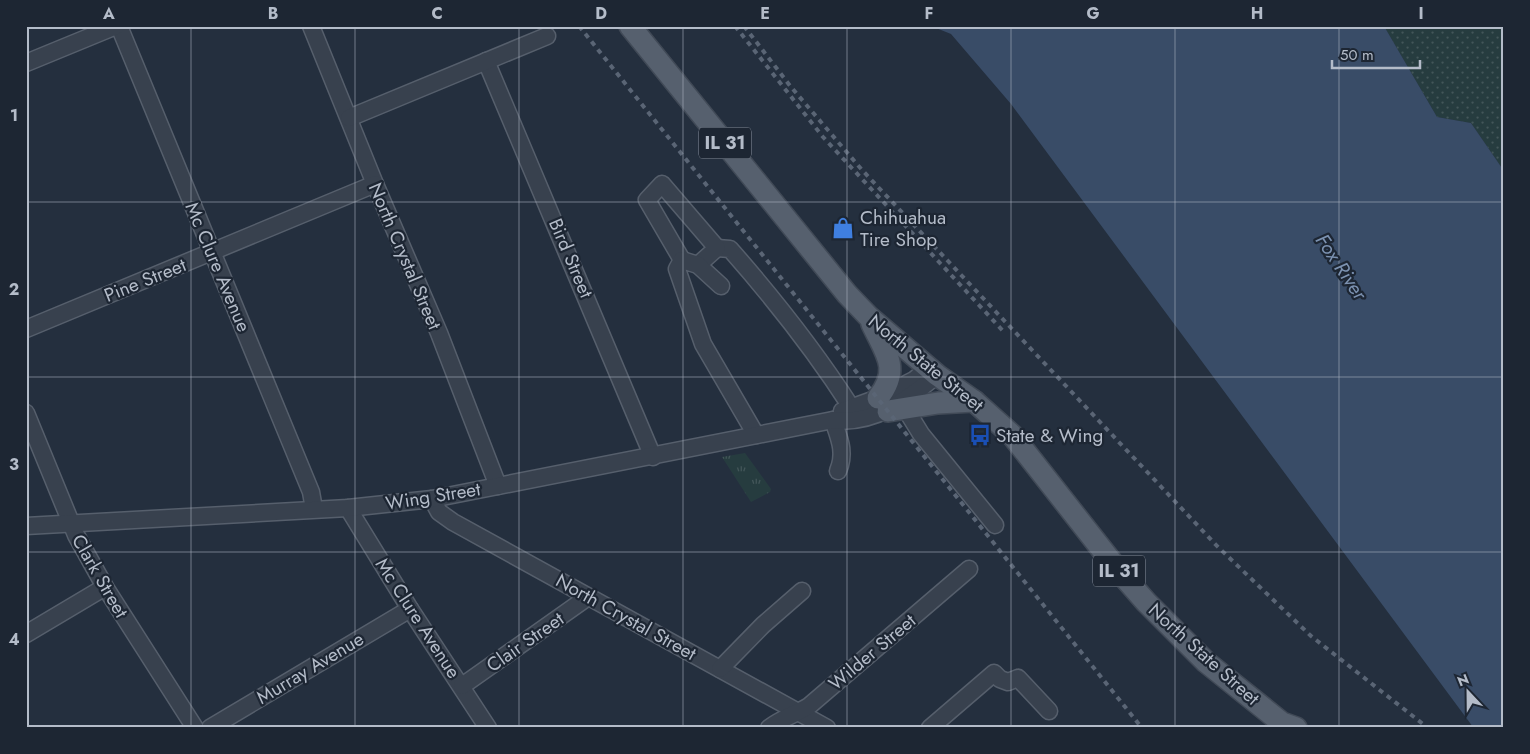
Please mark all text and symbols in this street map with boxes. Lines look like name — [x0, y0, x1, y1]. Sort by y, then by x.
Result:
text: A — [102, 2, 115, 25]
text: B — [268, 2, 278, 25]
text: C — [431, 2, 443, 25]
text: D — [595, 2, 607, 25]
text: E — [760, 2, 770, 25]
text: F — [925, 2, 933, 25]
text: G — [1086, 2, 1100, 25]
text: H — [1251, 2, 1263, 25]
text: I — [1418, 2, 1424, 25]
scale bar — [1332, 38, 1420, 70]
text: 50 m — [1340, 44, 1374, 66]
text: 1 — [10, 104, 18, 127]
road number: IL 31 — [699, 128, 751, 158]
street label: North Crystal Street — [362, 178, 448, 334]
street label: Mc Clure Avenue — [179, 198, 258, 336]
place label: Chihuahua Tire Shop — [860, 204, 946, 253]
street label: Bird Street — [542, 214, 600, 302]
shop icon: Chihuahua Tire Shop — [830, 215, 856, 241]
water label: Fox River — [1308, 228, 1375, 307]
street label: Pine Street — [100, 251, 190, 309]
text: 2 — [9, 278, 19, 301]
street label: North State Street — [863, 308, 990, 418]
bus stop icon: State & Wing — [967, 422, 993, 448]
place label: State & Wing — [996, 422, 1103, 449]
text: 3 — [9, 453, 19, 476]
street label: Wing Street — [384, 475, 483, 517]
street label: Clark Street — [65, 529, 135, 623]
street label: Mc Clure Avenue — [369, 553, 467, 684]
road number: IL 31 — [1093, 556, 1145, 586]
street label: North Crystal Street — [551, 567, 702, 667]
street label: North State Street — [1142, 597, 1266, 712]
street label: Clair Street — [481, 605, 570, 679]
street label: Wilder Street — [823, 607, 922, 697]
street label: Murray Avenue — [251, 625, 369, 711]
text: 4 — [8, 628, 20, 651]
north arrow — [1442, 666, 1492, 716]
text: N — [1454, 669, 1472, 691]

